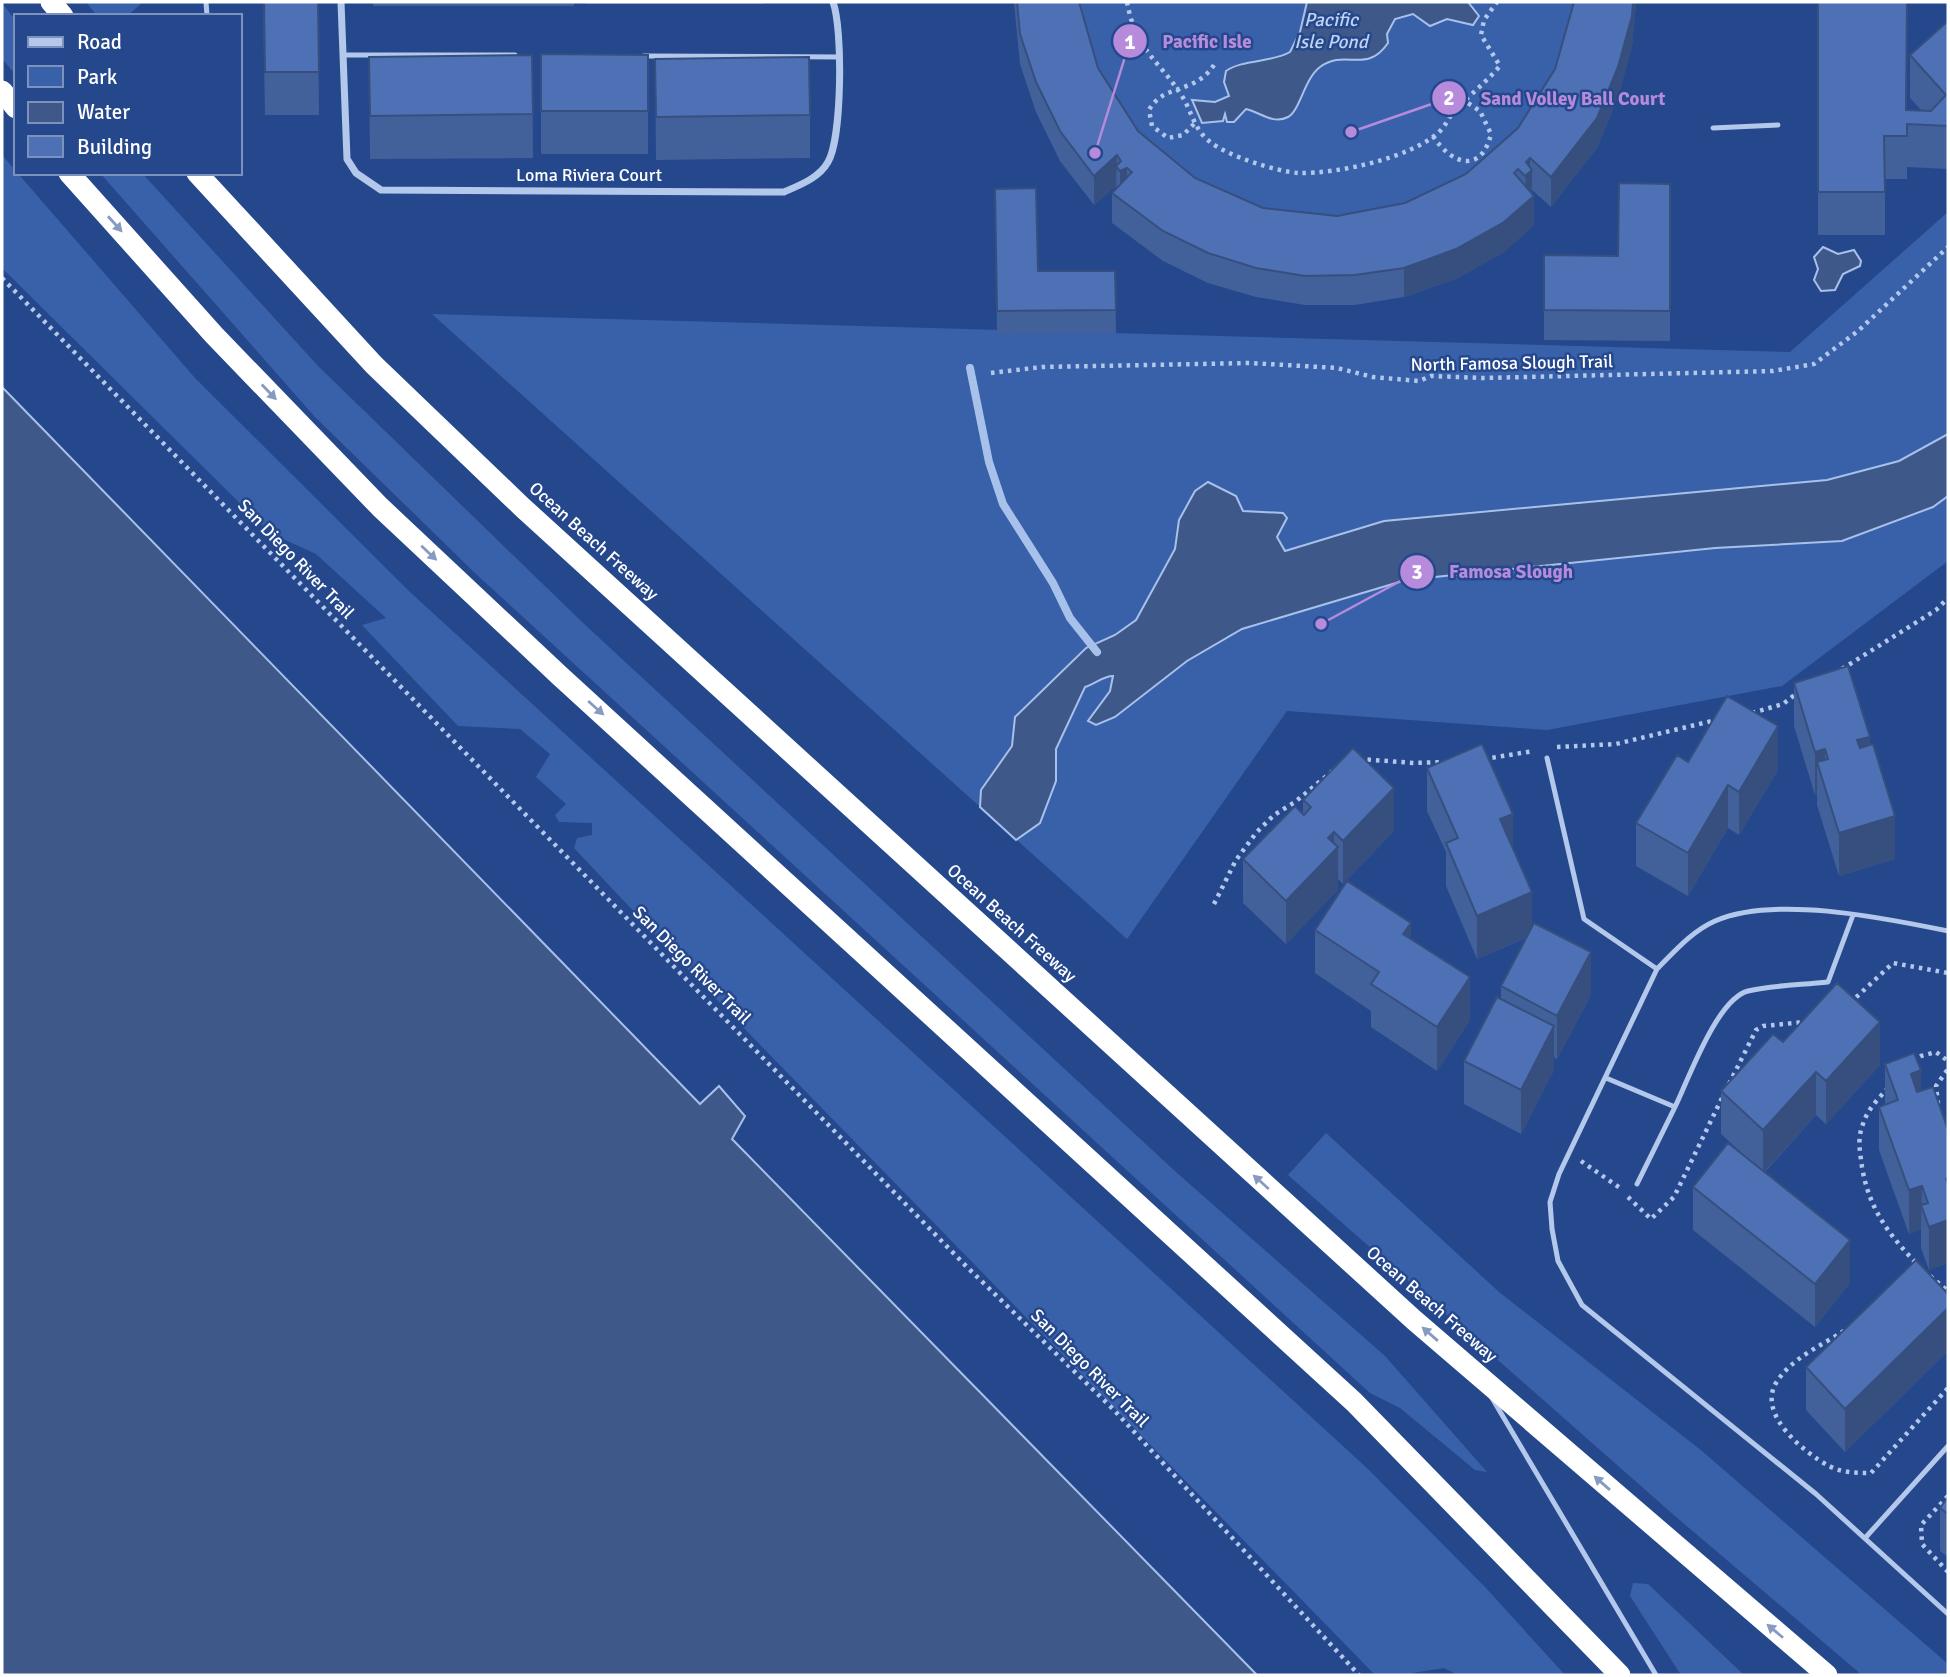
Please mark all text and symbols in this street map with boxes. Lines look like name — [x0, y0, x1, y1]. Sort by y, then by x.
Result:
water label: Pacific Isle Pond — [1294, 8, 1370, 54]
legend — [14, 14, 242, 175]
callout: Pacific Isle — [1113, 21, 1265, 61]
text: Road — [77, 29, 122, 55]
text: 1 — [1124, 29, 1136, 55]
text: Pacific Isle — [1162, 30, 1252, 54]
text: Park — [77, 64, 118, 90]
callout: Sand Volley Ball Court — [1432, 78, 1680, 118]
text: 2 — [1443, 85, 1455, 111]
text: Sand Volley Ball Court — [1481, 87, 1665, 111]
text: Water — [77, 99, 130, 125]
text: Building — [77, 134, 152, 160]
street label: Loma Riviera Court — [516, 164, 662, 186]
one-way arrow — [106, 215, 122, 232]
street label: North Famosa Slough Trail — [1411, 350, 1613, 376]
one-way arrow — [260, 383, 277, 400]
street label: Ocean Beach Freeway — [525, 477, 664, 605]
street label: San Diego River Trail — [233, 494, 359, 624]
one-way arrow — [420, 544, 437, 560]
callout: Famosa Slough — [1400, 552, 1587, 592]
text: 3 — [1411, 559, 1423, 585]
text: Famosa Slough — [1449, 560, 1573, 584]
one-way arrow — [587, 700, 604, 715]
street label: Ocean Beach Freeway — [943, 859, 1082, 987]
street label: San Diego River Trail — [628, 901, 756, 1029]
one-way arrow — [1252, 1174, 1270, 1190]
street label: Ocean Beach Freeway — [1362, 1241, 1502, 1367]
street label: San Diego River Trail — [1026, 1304, 1154, 1432]
one-way arrow — [1421, 1326, 1439, 1342]
one-way arrow — [1594, 1476, 1611, 1491]
one-way arrow — [1766, 1623, 1784, 1639]

